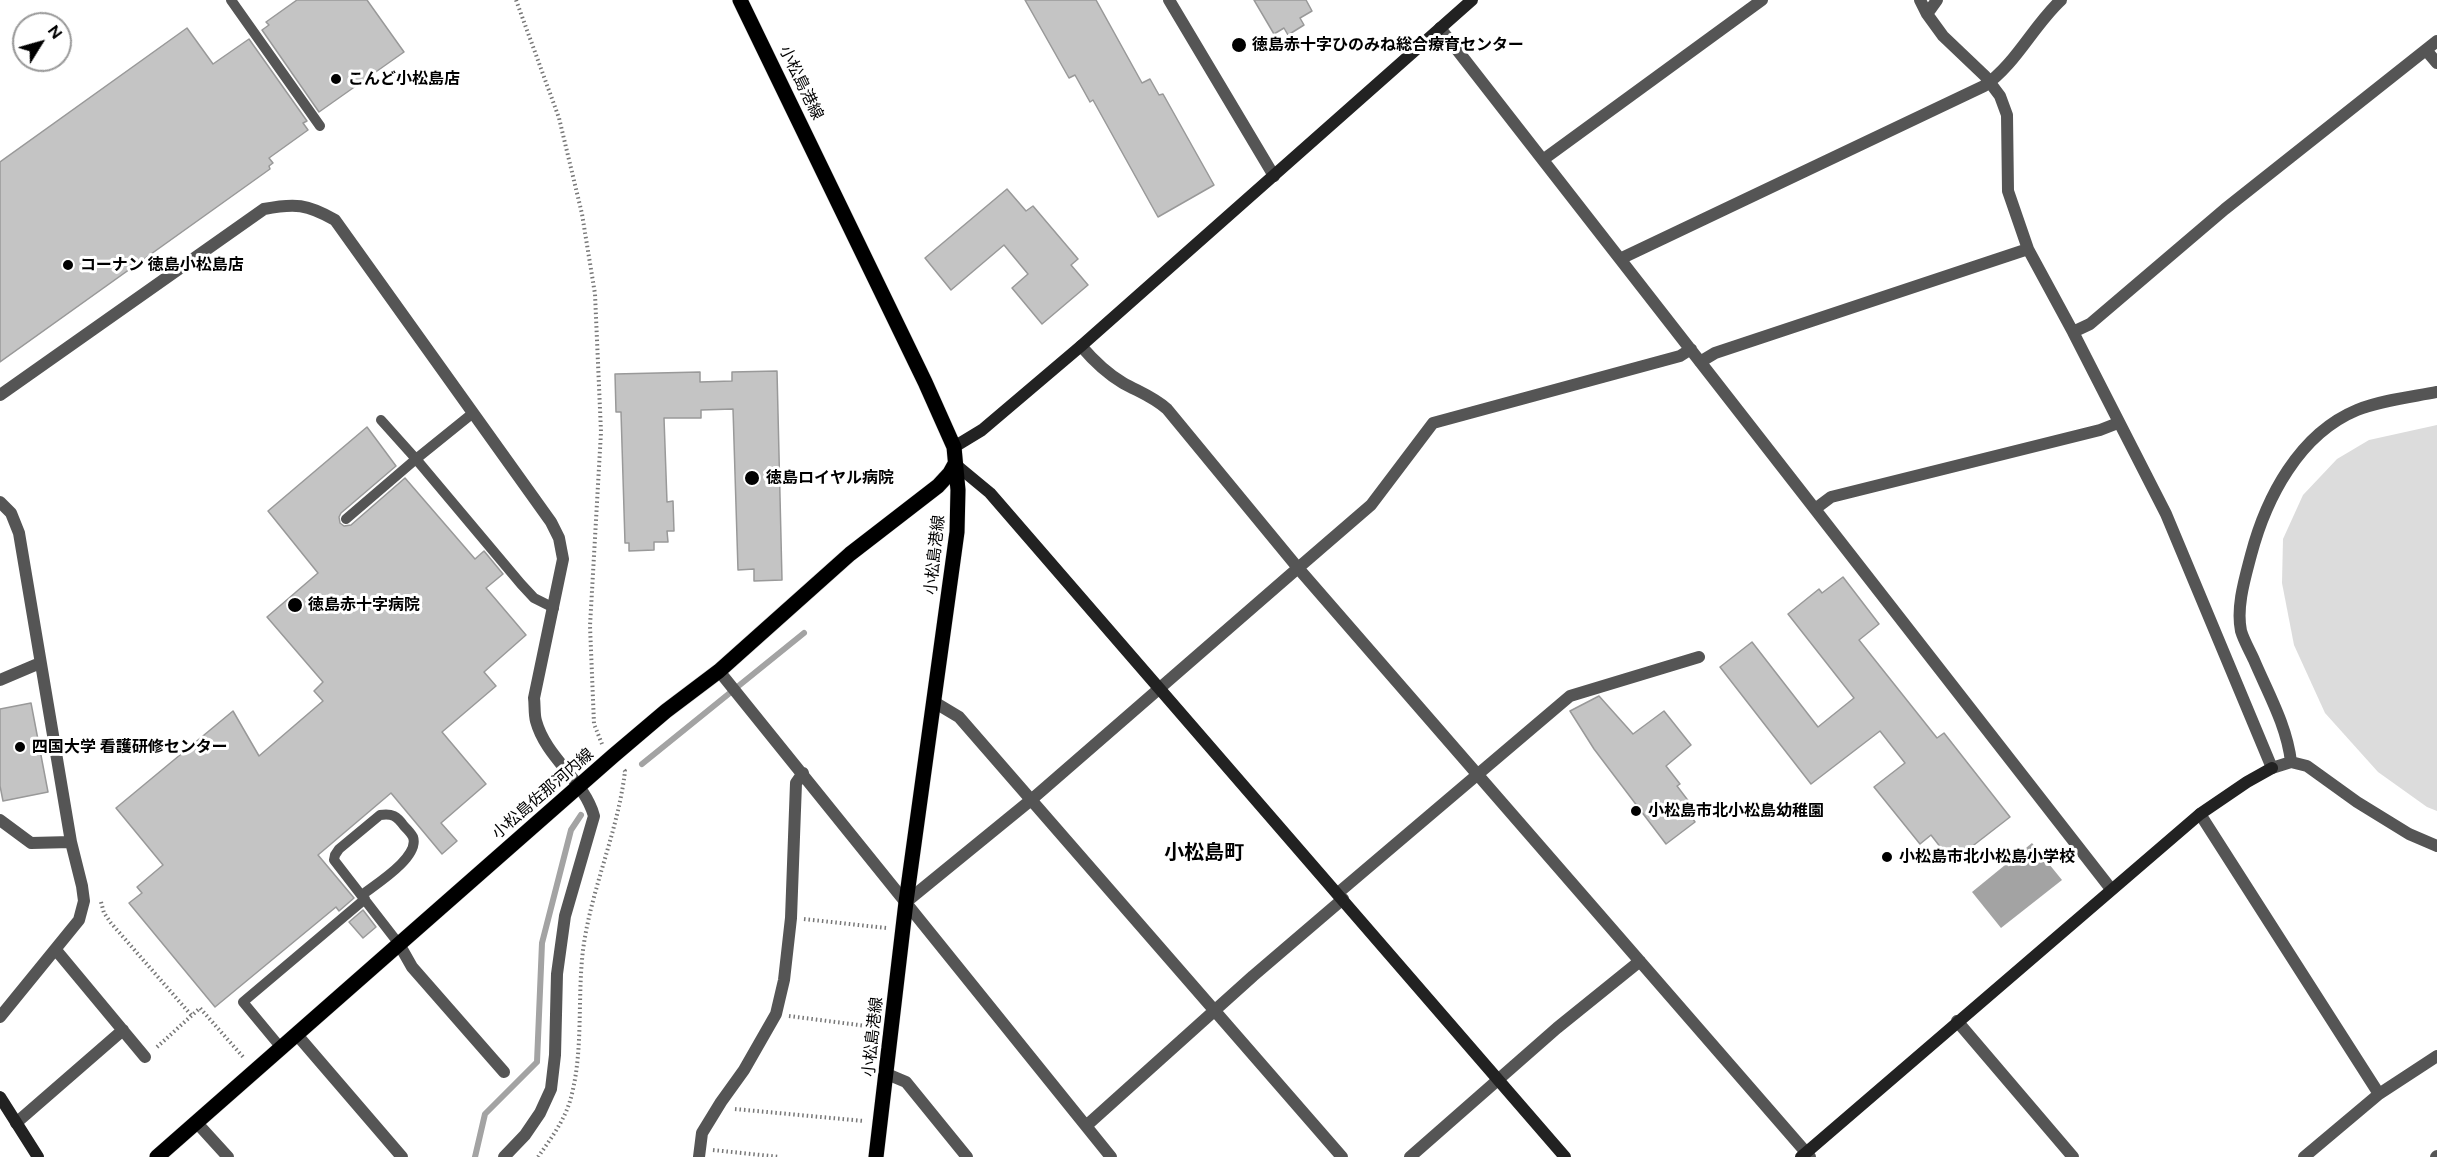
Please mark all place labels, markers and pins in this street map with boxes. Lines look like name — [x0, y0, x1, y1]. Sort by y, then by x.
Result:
place label: 徳島赤十字ひのみね総合療育センター — [1252, 35, 1524, 55]
marker: 徳島赤十字ひのみね総合療育センター — [1230, 36, 1248, 54]
place label: こんど小松島店 — [348, 69, 460, 89]
marker: こんど小松島店 — [329, 72, 343, 86]
place label: コーナン 徳島小松島店 — [80, 255, 244, 275]
marker: コーナン 徳島小松島店 — [61, 258, 75, 272]
place label: 徳島ロイヤル病院 — [766, 468, 894, 488]
marker: 徳島ロイヤル病院 — [743, 469, 761, 487]
place label: 徳島赤十字病院 — [308, 595, 420, 615]
marker: 徳島赤十字病院 — [286, 596, 304, 614]
place label: 四国大学 看護研修センター — [32, 737, 228, 757]
marker: 四国大学 看護研修センター — [13, 740, 27, 754]
place label: 小松島市北小松島幼稚園 — [1648, 801, 1824, 821]
marker: 小松島市北小松島幼稚園 — [1629, 804, 1643, 818]
place label: 小松島市北小松島小学校 — [1899, 847, 2075, 867]
marker: 小松島市北小松島小学校 — [1880, 850, 1894, 864]

